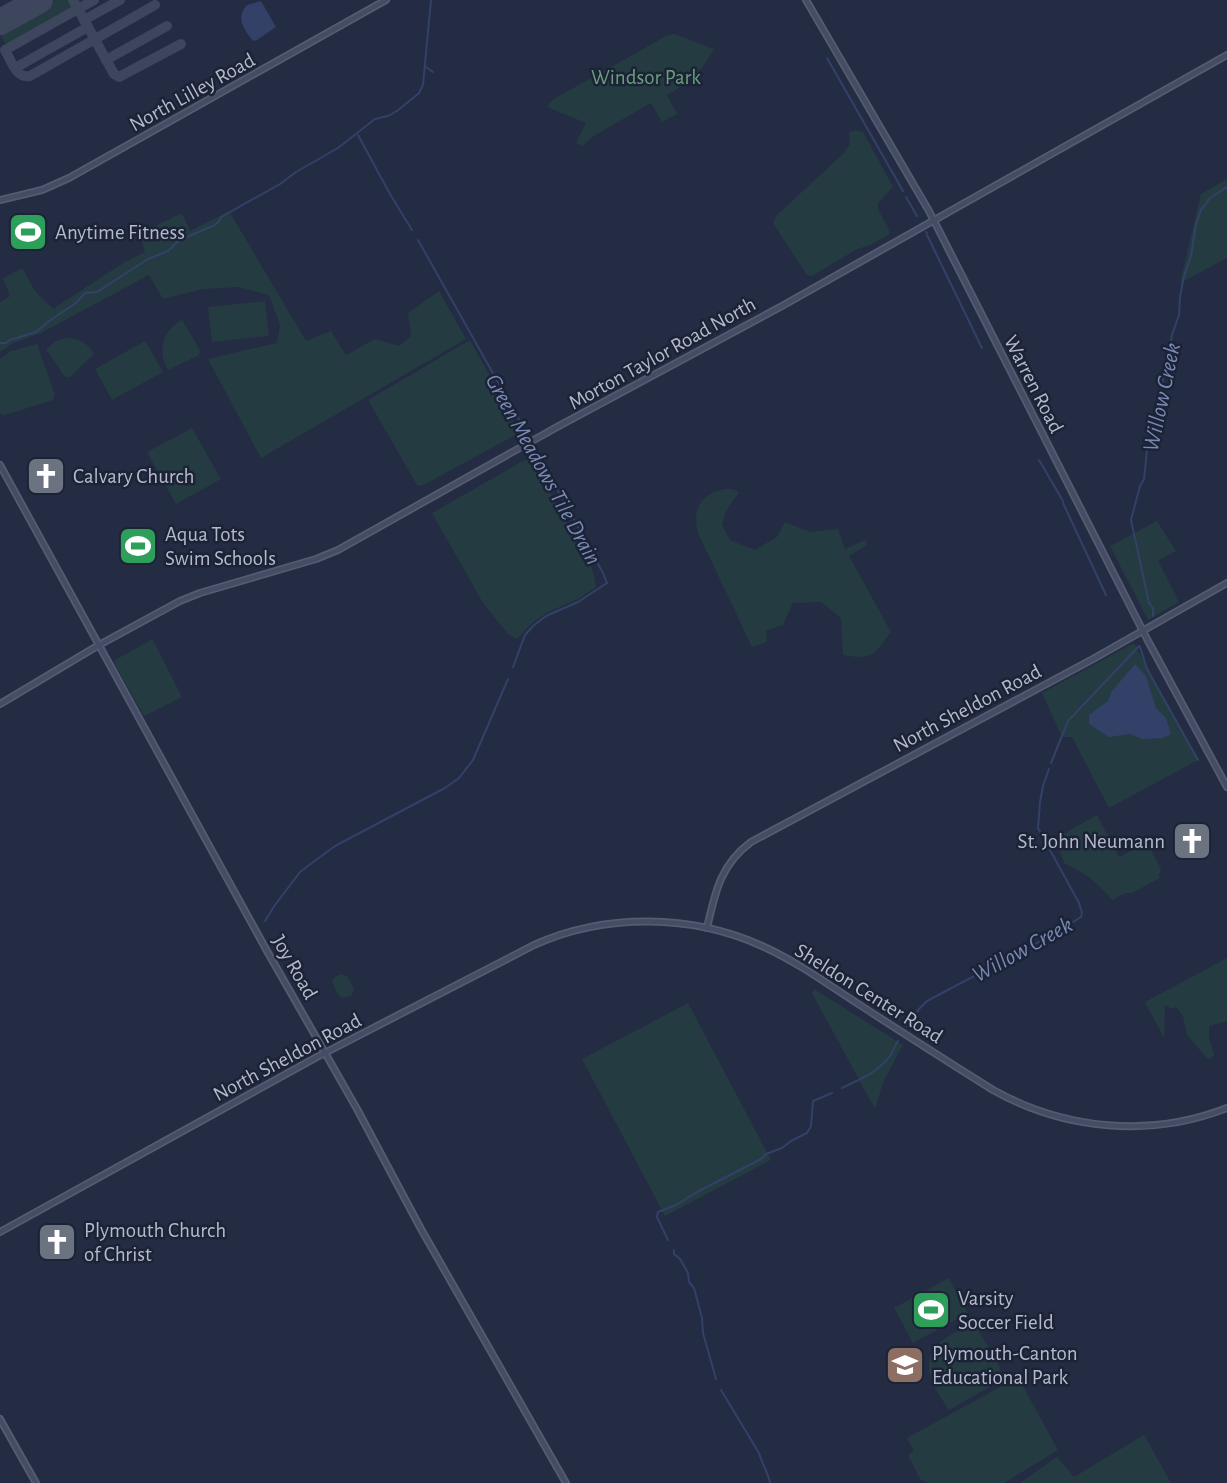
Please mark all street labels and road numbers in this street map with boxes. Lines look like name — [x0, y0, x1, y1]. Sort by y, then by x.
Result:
street label: North Lilley Road — [126, 49, 259, 136]
street label: Morton Taylor Road North — [565, 293, 759, 414]
street label: Warren Road — [1000, 332, 1067, 437]
street label: North Sheldon Road — [890, 661, 1045, 756]
street label: Joy Road — [268, 932, 321, 1003]
street label: Sheldon Center Road — [791, 940, 946, 1047]
street label: North Sheldon Road — [210, 1010, 365, 1105]

